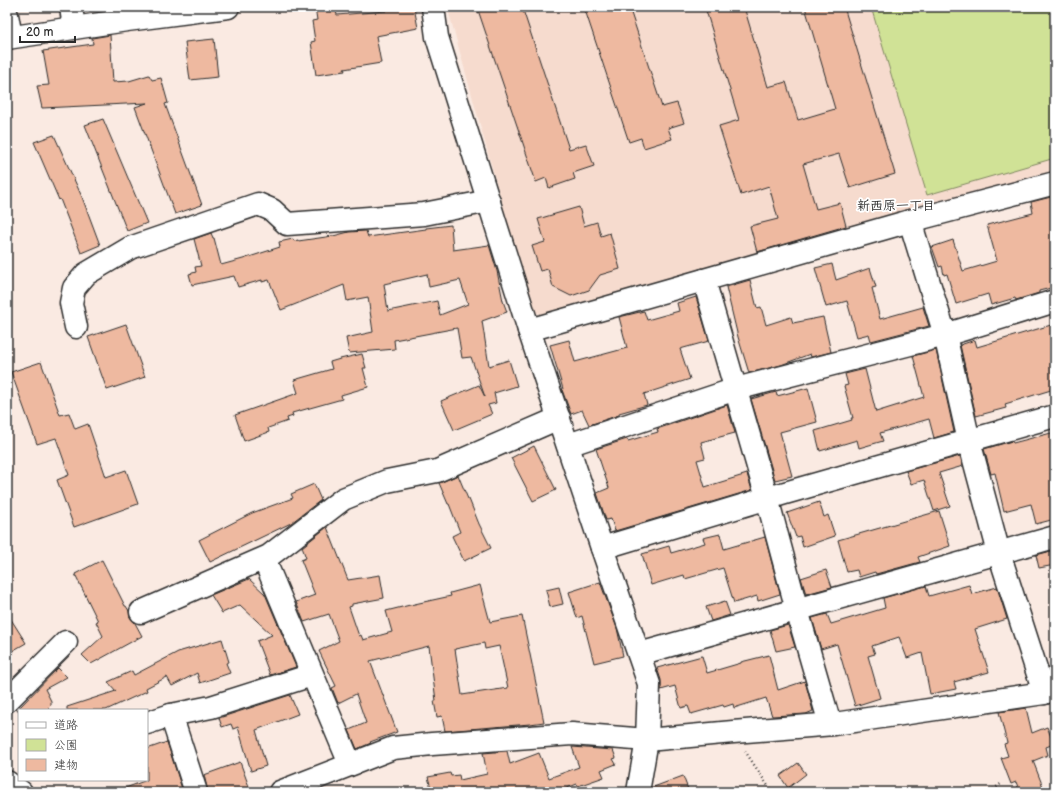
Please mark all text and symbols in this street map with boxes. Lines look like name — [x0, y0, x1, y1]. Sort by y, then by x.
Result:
scale bar — [20, 18, 75, 44]
text: 20 m — [26, 25, 53, 40]
district label: 新西原一丁目 — [857, 198, 935, 214]
legend — [18, 709, 148, 781]
text: 道路 — [54, 718, 78, 733]
text: 公園 — [54, 738, 78, 753]
text: 建物 — [54, 758, 78, 773]

